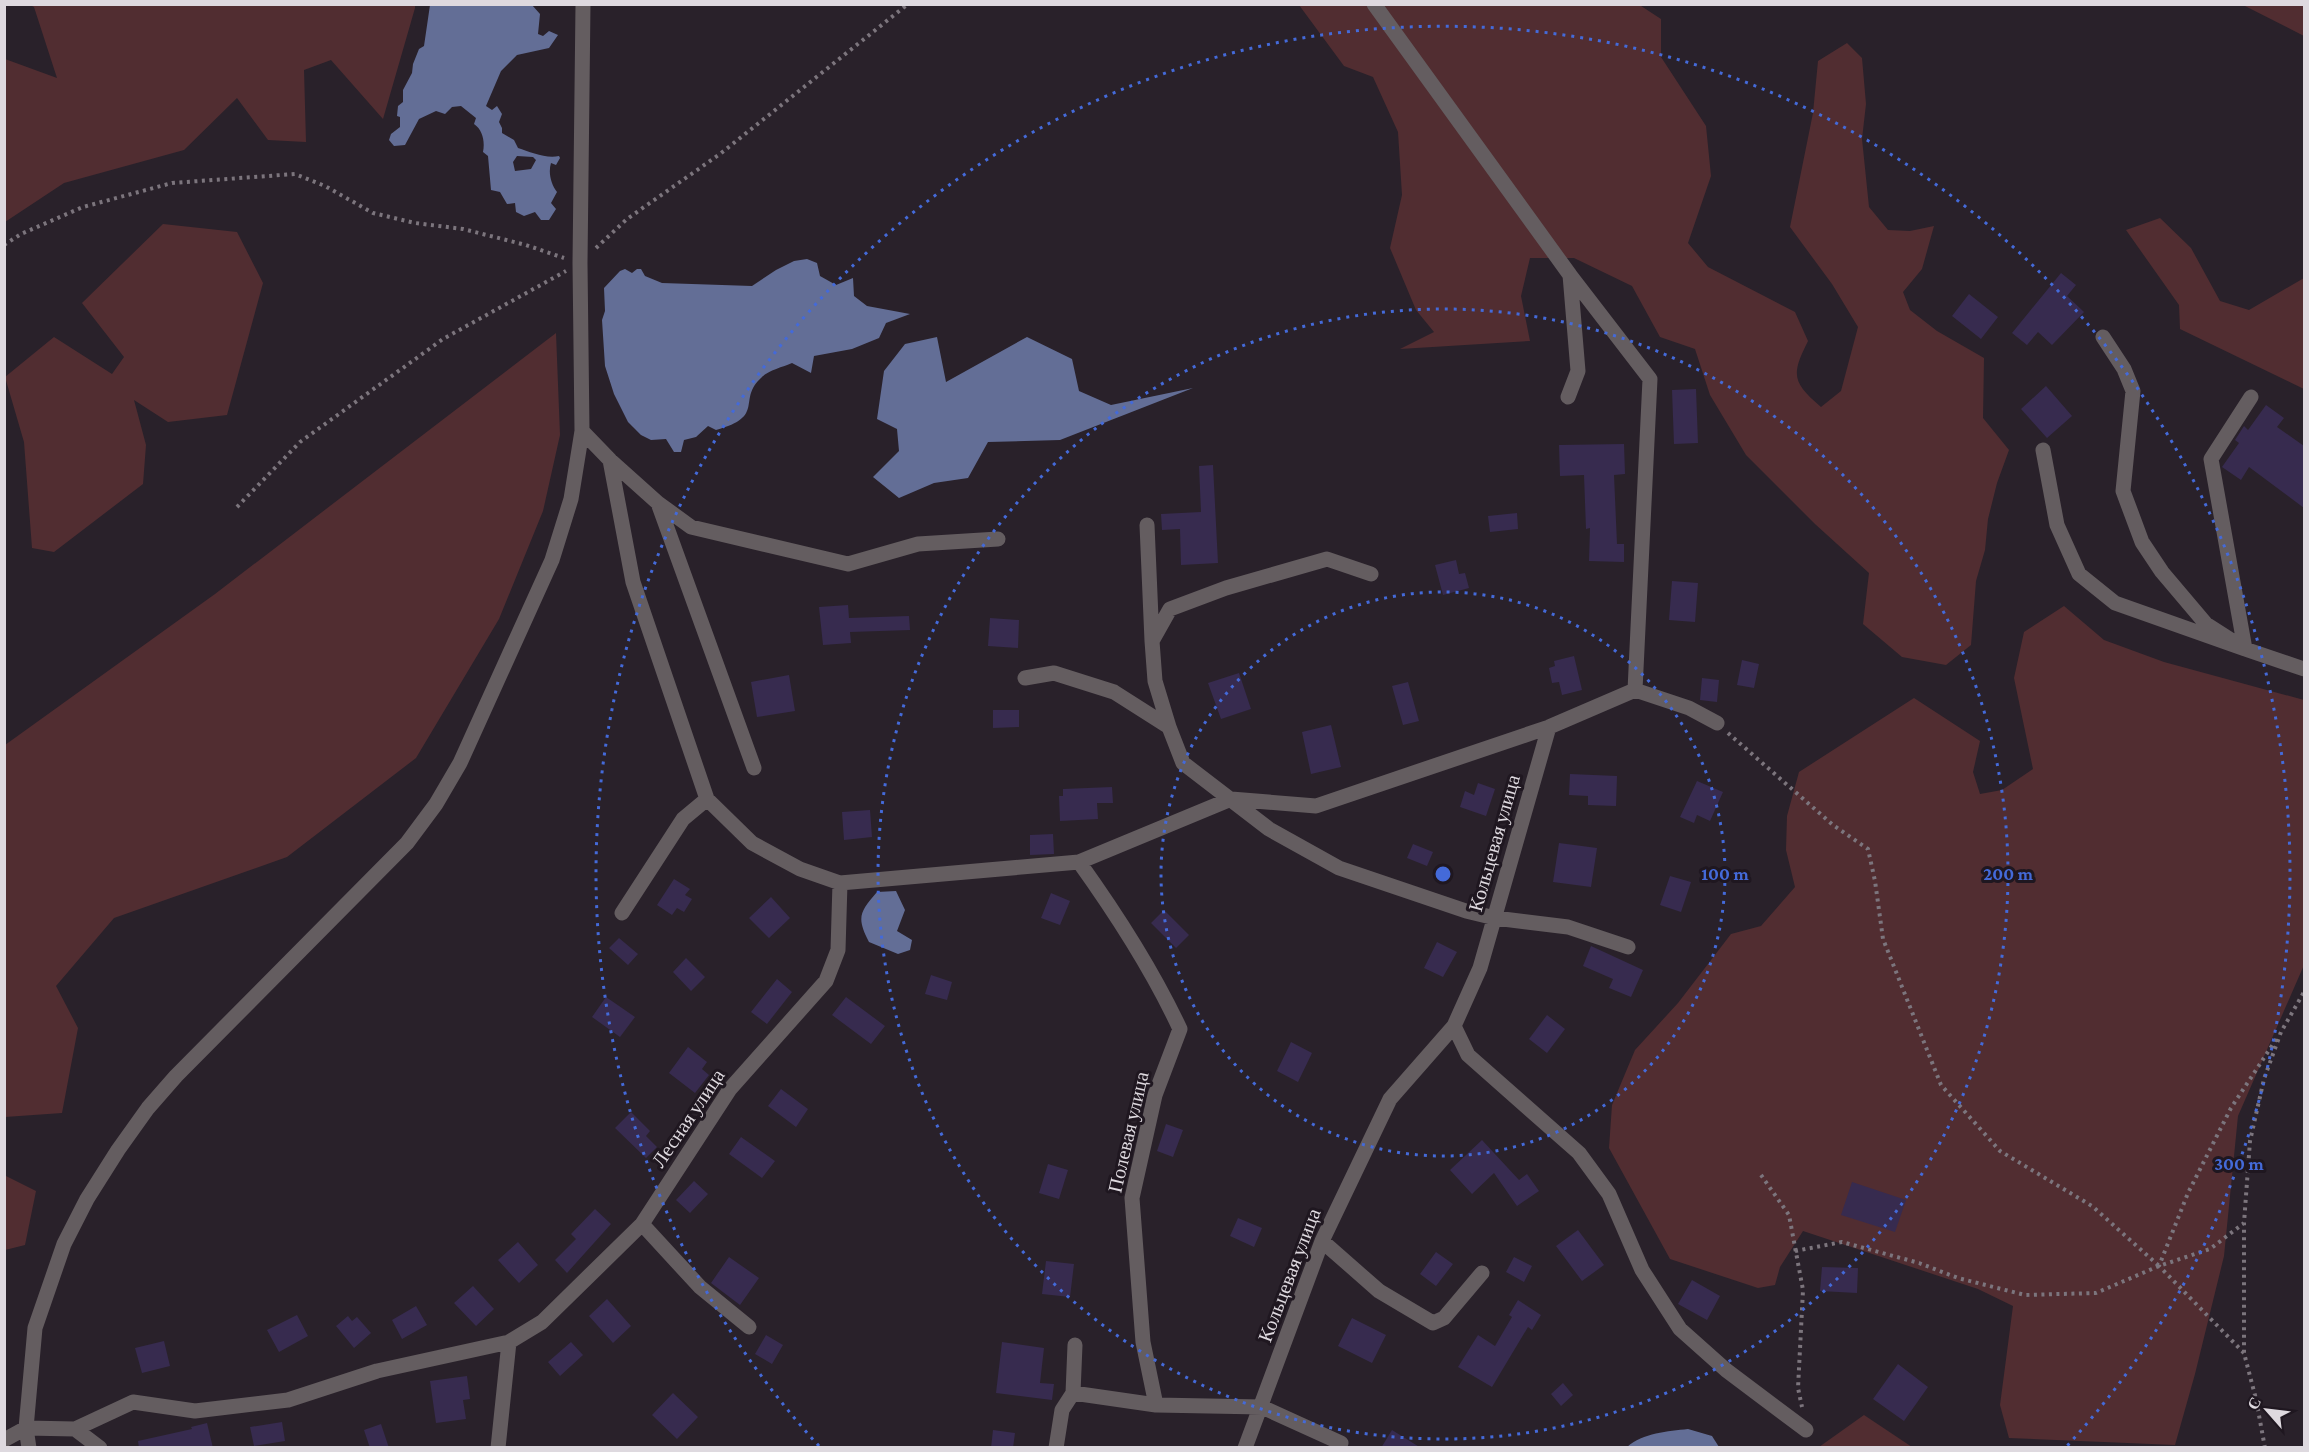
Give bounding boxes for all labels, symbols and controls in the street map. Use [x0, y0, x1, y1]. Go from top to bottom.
street label: Кольцевая улица [1464, 772, 1525, 914]
centre of rings [1433, 864, 1453, 884]
text: 100 m [1701, 864, 1749, 884]
text: 200 m [1983, 864, 2034, 884]
street label: Лесная улица [647, 1065, 730, 1172]
street label: Полевая улица [1103, 1069, 1154, 1195]
text: 300 m [2214, 1154, 2264, 1174]
street label: Кольцевая улица [1253, 1205, 1326, 1345]
north arrow [2237, 1380, 2297, 1440]
text: С [2244, 1394, 2264, 1412]

